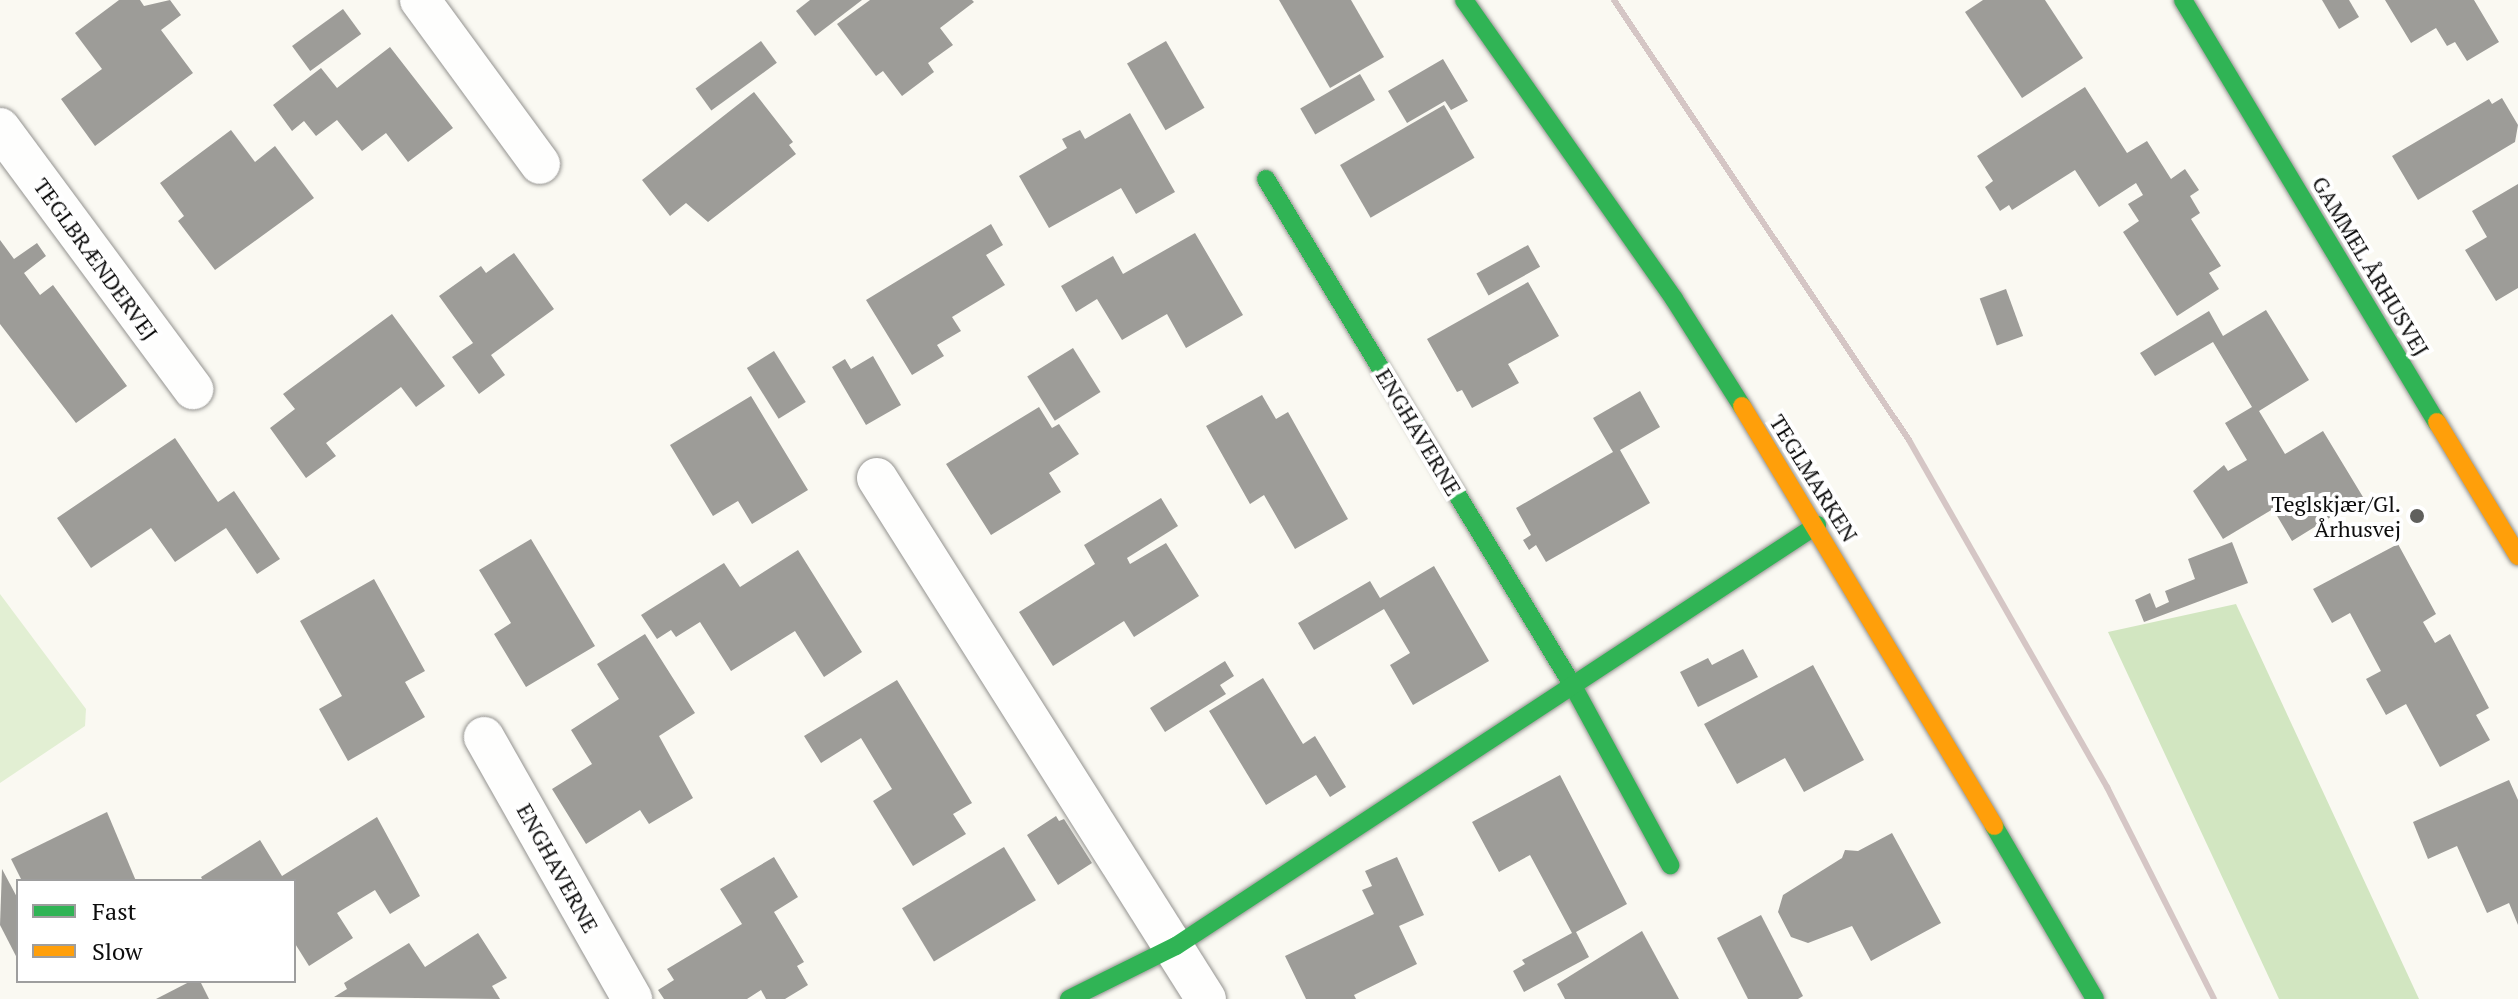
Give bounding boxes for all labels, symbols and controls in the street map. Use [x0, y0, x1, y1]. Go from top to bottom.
street label: GAMMEL ÅRHUSVEJ [2307, 171, 2435, 361]
street label: TEGLBRÆNDERVEJ [28, 173, 164, 345]
street label: ENGHAVERNE [1371, 364, 1467, 500]
street label: TEGLMARKEN [1764, 410, 1864, 546]
place label: Teglskjær/Gl. Århusvej [2271, 490, 2401, 542]
marker: Teglskjær/Gl. Århusvej [2408, 507, 2426, 525]
street label: ENGHAVERNE [512, 799, 604, 937]
legend [16, 879, 296, 983]
text: Fast [92, 895, 136, 927]
text: Slow [92, 935, 143, 967]

